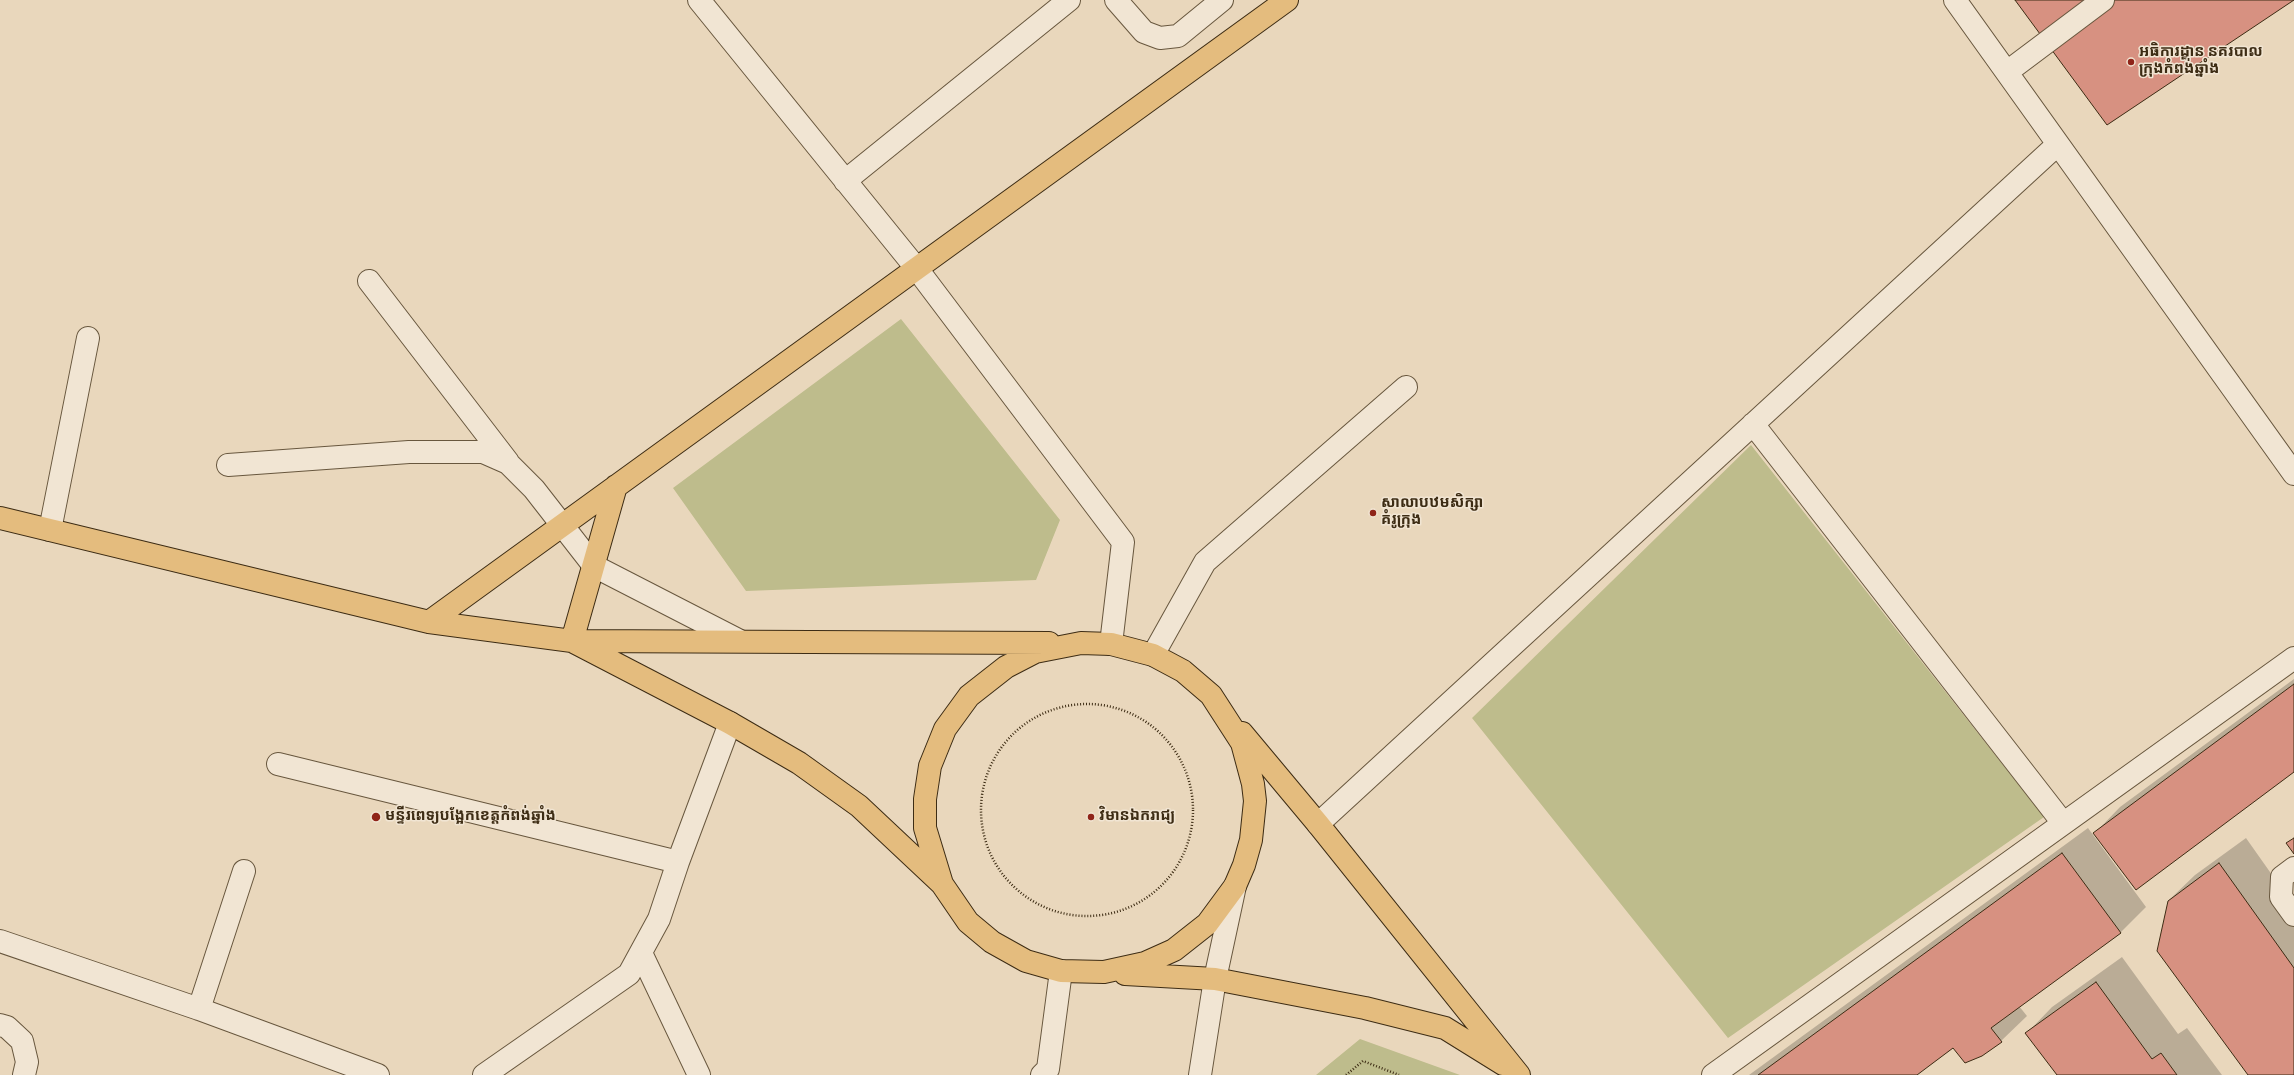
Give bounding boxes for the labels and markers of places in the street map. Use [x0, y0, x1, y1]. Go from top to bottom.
place label: អធិការដ្ឋាន នគរបាល ក្រុងកំពង់ឆ្នាំង [2139, 44, 2263, 79]
marker: អធិការដ្ឋាន នគរបាល ក្រុងកំពង់ឆ្នាំង [2126, 57, 2136, 67]
place label: សាលាបឋមសិក្សា គំរូក្រុង [1381, 495, 1483, 530]
marker: សាលាបឋមសិក្សា គំរូក្រុង [1368, 508, 1378, 518]
place label: មន្ទីរពេទ្យបង្អែកខេត្តកំពង់ឆ្នាំង [385, 808, 556, 826]
place label: វិមានឯករាជ្យ [1099, 808, 1175, 826]
marker: មន្ទីរពេទ្យបង្អែកខេត្តកំពង់ឆ្នាំង [370, 811, 382, 823]
marker: វិមានឯករាជ្យ [1086, 812, 1096, 822]

